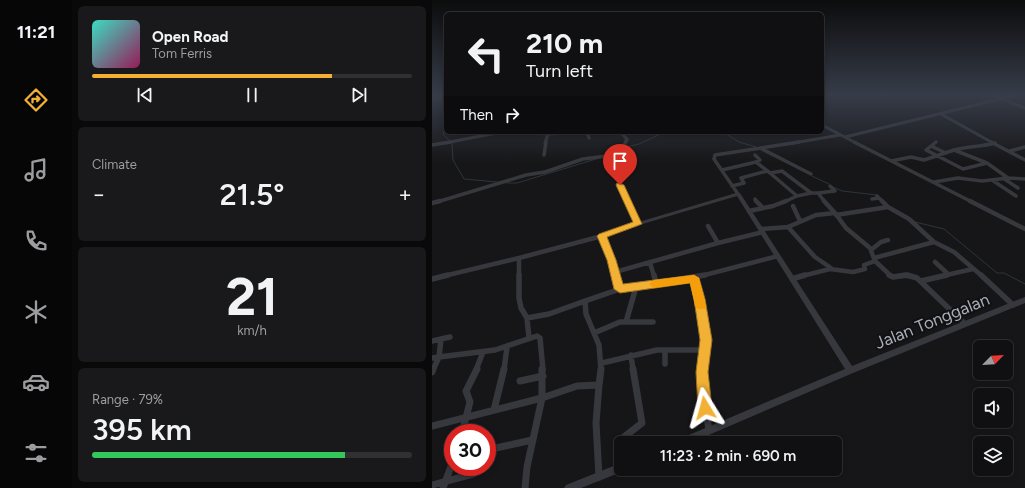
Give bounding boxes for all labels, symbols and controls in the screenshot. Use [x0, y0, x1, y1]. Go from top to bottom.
text: 11:21 [17, 21, 55, 43]
text: 210 m [526, 26, 603, 60]
text: Open Road [152, 28, 229, 46]
icon: left [460, 28, 512, 80]
text: Tom Ferris [152, 46, 212, 61]
text: Turn left [526, 60, 593, 82]
icon: previous [134, 84, 156, 106]
icon: pause [241, 84, 263, 106]
icon: next [348, 84, 370, 106]
icon: directions [22, 86, 50, 114]
icon: right [501, 104, 523, 126]
text: Then [460, 106, 493, 124]
pin [603, 144, 637, 185]
icon: arrive [609, 150, 631, 172]
icon: music [22, 156, 50, 184]
text: Climate [92, 157, 137, 172]
text: 21.5° [219, 176, 285, 213]
text: − [92, 181, 106, 208]
text: + [398, 181, 412, 208]
icon: phone [22, 227, 50, 255]
text: 21 [226, 266, 278, 328]
street label: Jalan Tonggalan [872, 289, 992, 353]
icon: climate [22, 298, 50, 326]
text: km/h [237, 323, 267, 338]
north arrow [973, 340, 1013, 380]
map controls [973, 340, 1013, 476]
icon: car [22, 368, 50, 396]
position arrow [684, 387, 726, 429]
button: sound [973, 388, 1013, 428]
text: Range · 79% [92, 392, 163, 407]
text: 395 km [92, 411, 192, 448]
speed limit sign: 30 [444, 424, 496, 476]
button: layers [973, 436, 1013, 476]
icon: filters [22, 439, 50, 467]
text: 11:23 · 2 min · 690 m [660, 447, 796, 465]

